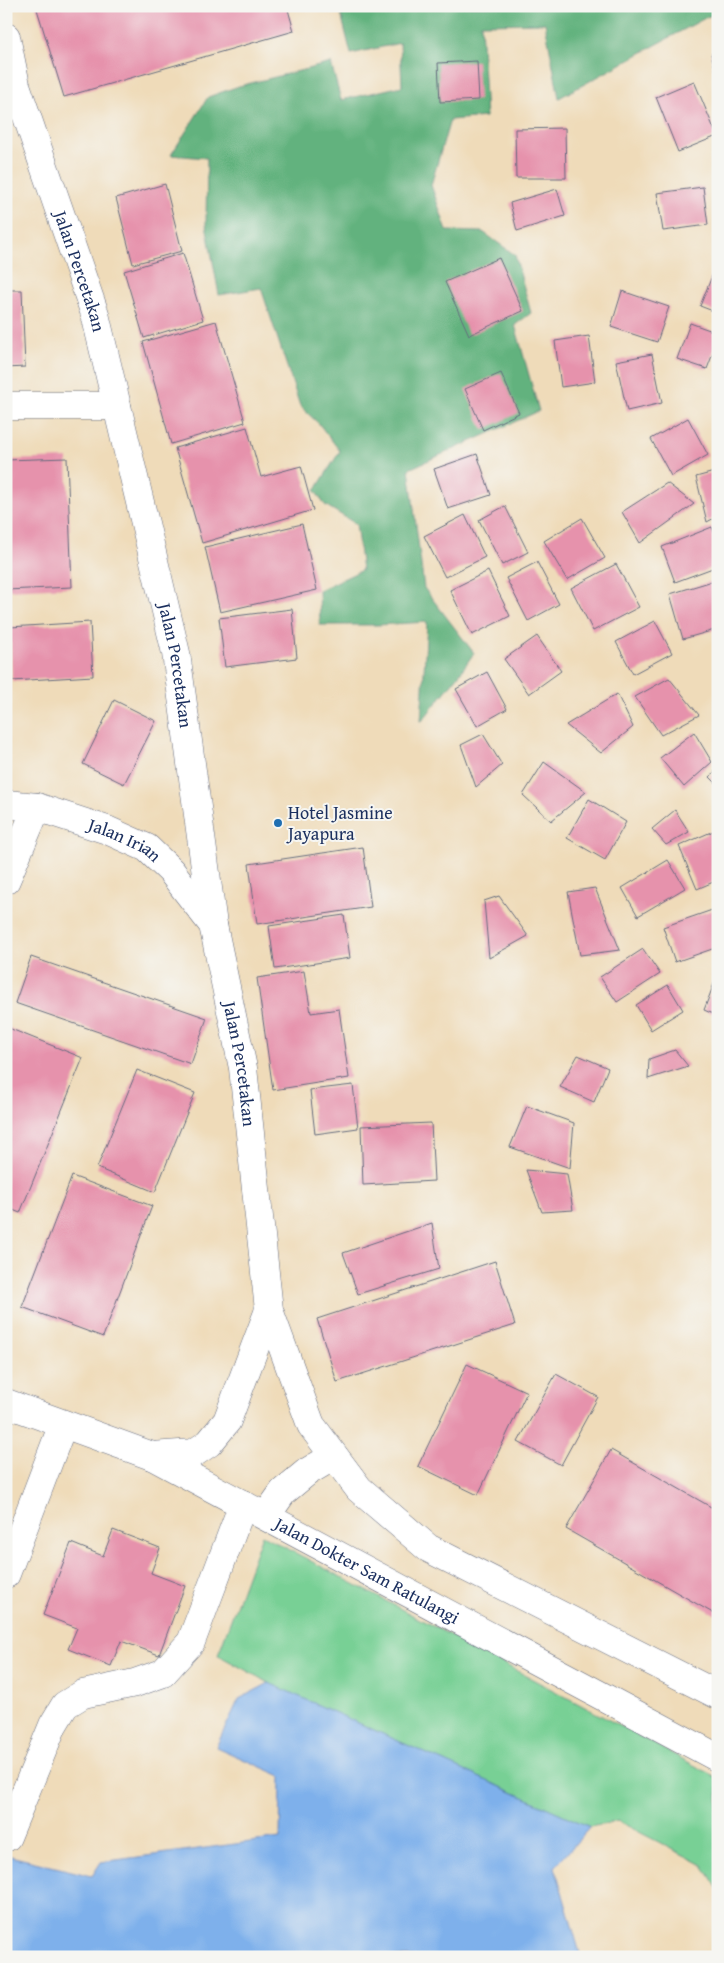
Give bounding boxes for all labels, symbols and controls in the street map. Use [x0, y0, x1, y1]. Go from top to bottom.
street label: Jalan Percetakan [47, 205, 113, 334]
street label: Jalan Percetakan [151, 598, 200, 729]
place label: Hotel Jasmine Jayapura [286, 799, 393, 847]
street label: Jalan Irian [83, 810, 168, 868]
marker: Hotel Jasmine Jayapura [272, 817, 284, 829]
street label: Jalan Percetakan [216, 997, 263, 1128]
street label: Jalan Dokter Sam Ratulangi [268, 1509, 464, 1631]

